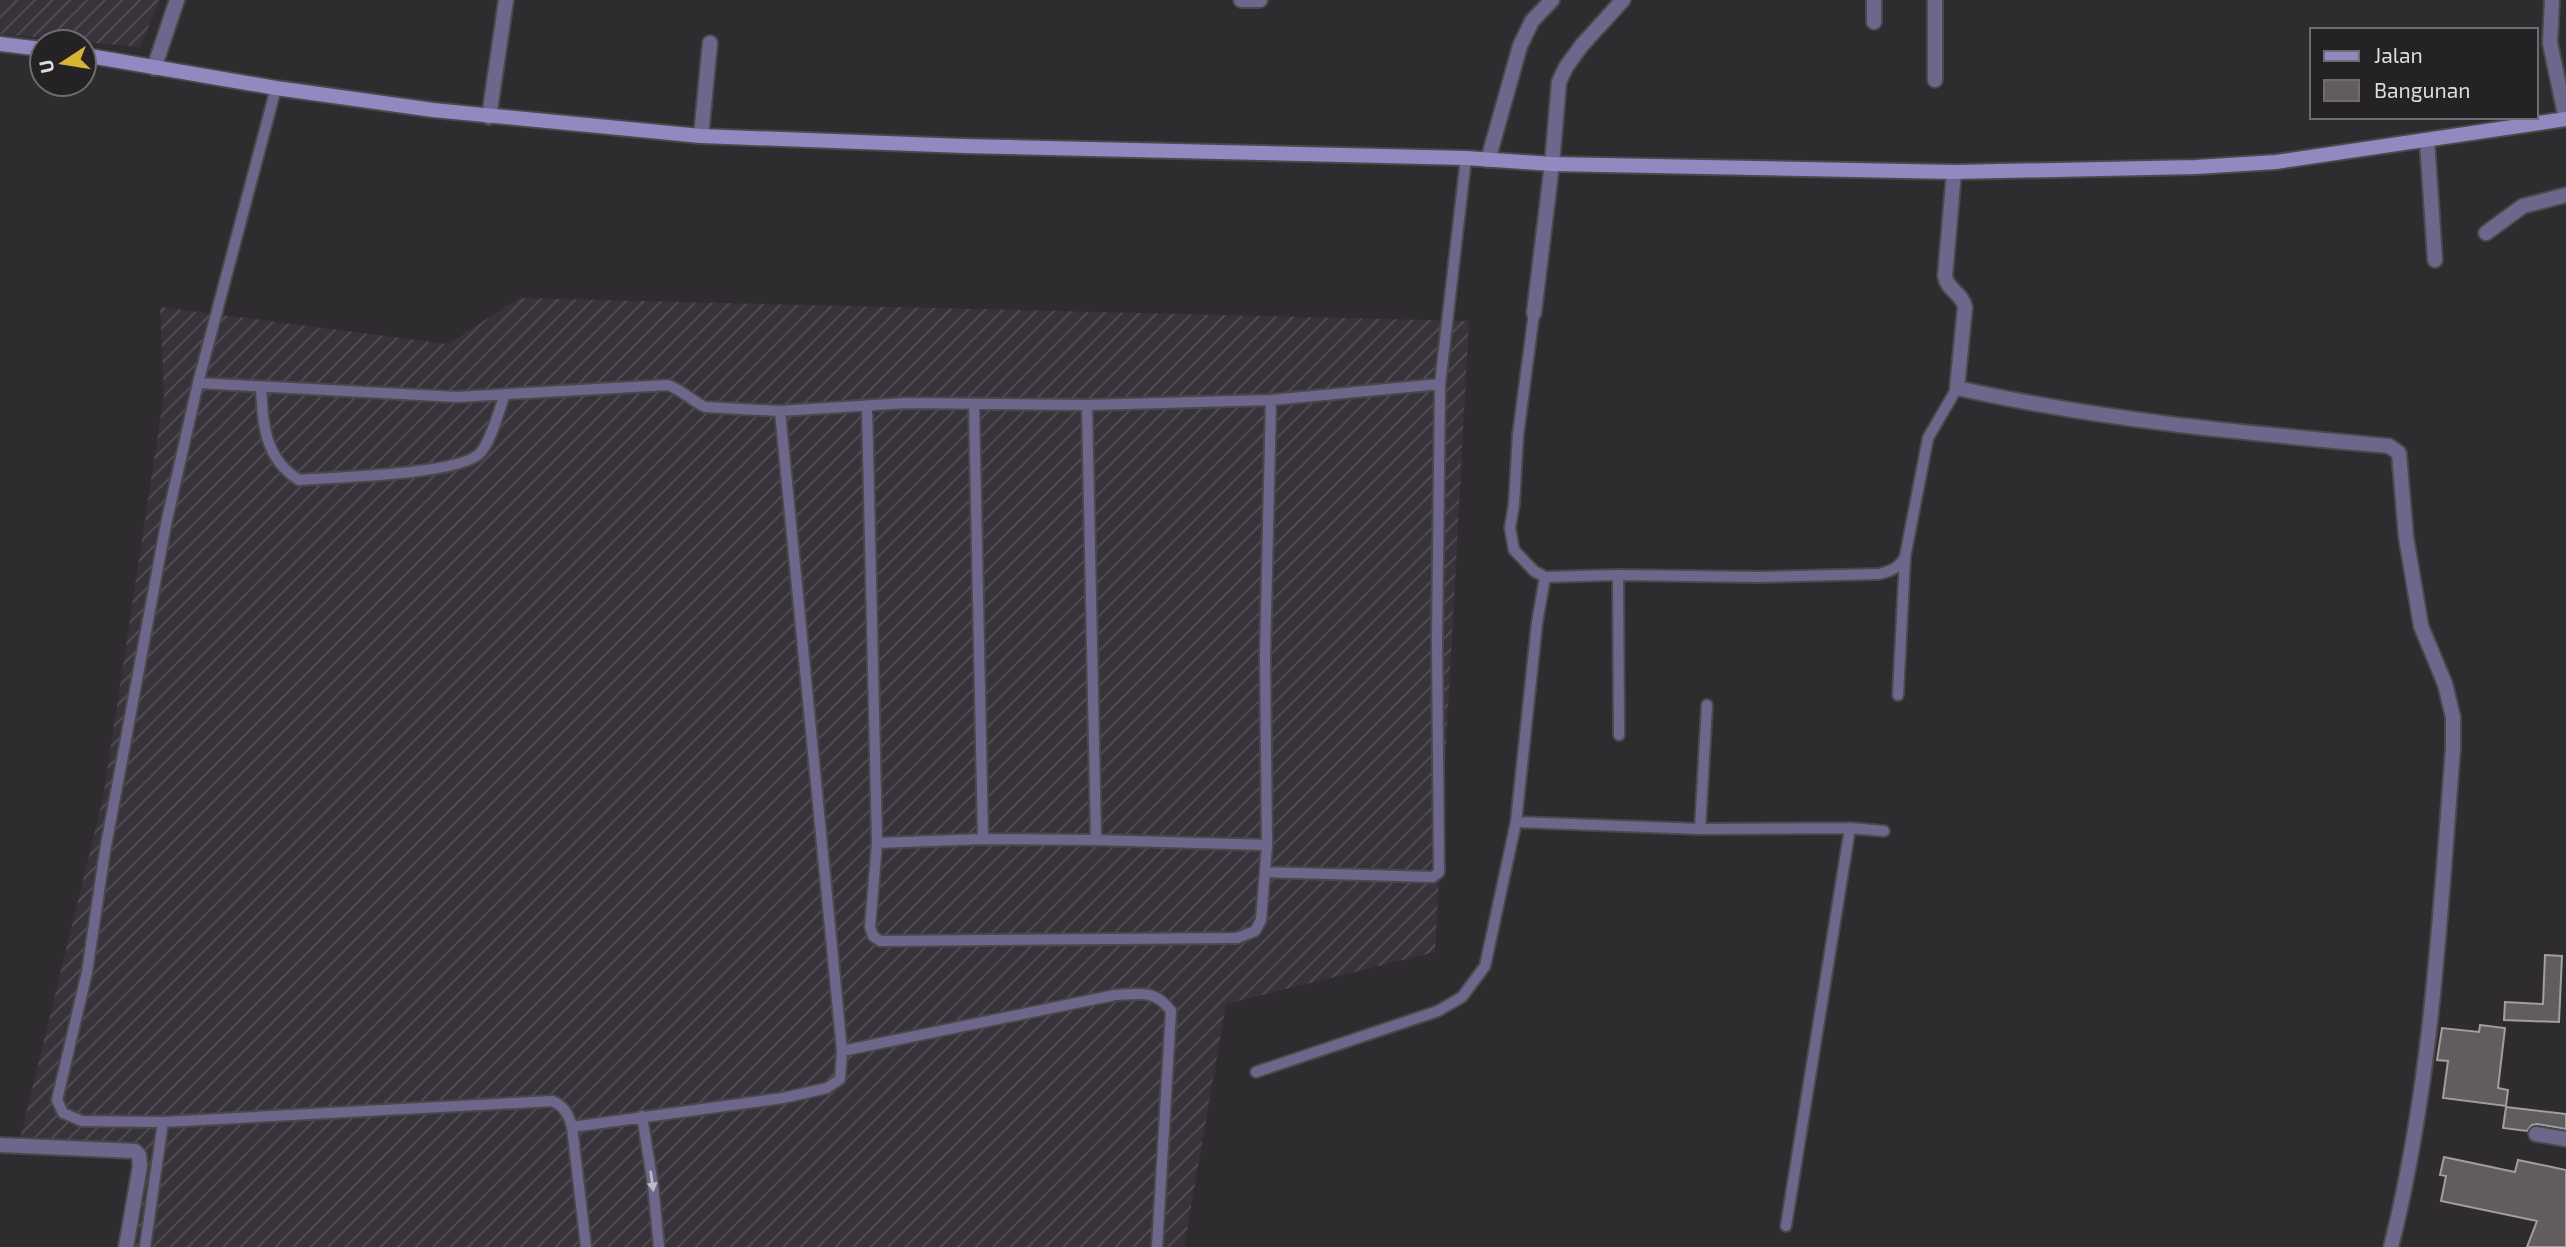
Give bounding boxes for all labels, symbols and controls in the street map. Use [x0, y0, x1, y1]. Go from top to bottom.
north arrow [28, 28, 98, 98]
legend [2310, 28, 2538, 119]
text: Jalan [2374, 42, 2423, 67]
text: U [33, 58, 58, 75]
text: Bangunan [2374, 77, 2470, 102]
one-way arrow [647, 1171, 658, 1193]

